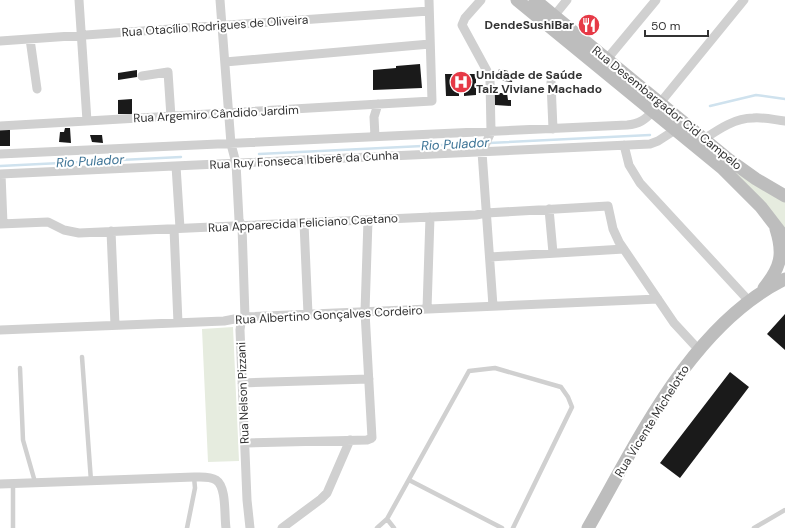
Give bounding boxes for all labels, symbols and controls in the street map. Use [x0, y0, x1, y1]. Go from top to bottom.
street label: Rua Otacílio Rodrigues de Oliveira [121, 11, 309, 41]
restaurant icon: DendeSushiBar [576, 12, 602, 38]
scale bar [645, 12, 708, 38]
place label: DendeSushiBar [484, 17, 574, 33]
text: 50 m [651, 18, 680, 34]
street label: Rua Desembargador Cid Campelo [589, 43, 745, 173]
place label: Unidade de Saúde Taiz Viviane Machado [476, 67, 602, 97]
hospital icon: Unidade de Saúde Taiz Viviane Machado [448, 69, 474, 95]
street label: Rua Argemiro Cândido Jardim [133, 102, 299, 126]
water label: Rio Pulador [421, 134, 491, 154]
street label: Rua Ruy Fonseca Itiberê da Cunha [209, 147, 399, 173]
water label: Rio Pulador [56, 151, 126, 171]
street label: Rua Apparecida Feliciano Caetano [208, 210, 398, 236]
street label: Rua Albertino Gonçalves Cordeiro [235, 302, 423, 328]
street label: Rua Nelson Pizzani [233, 342, 253, 444]
street label: Rua Vicente Michelotto [611, 362, 693, 480]

